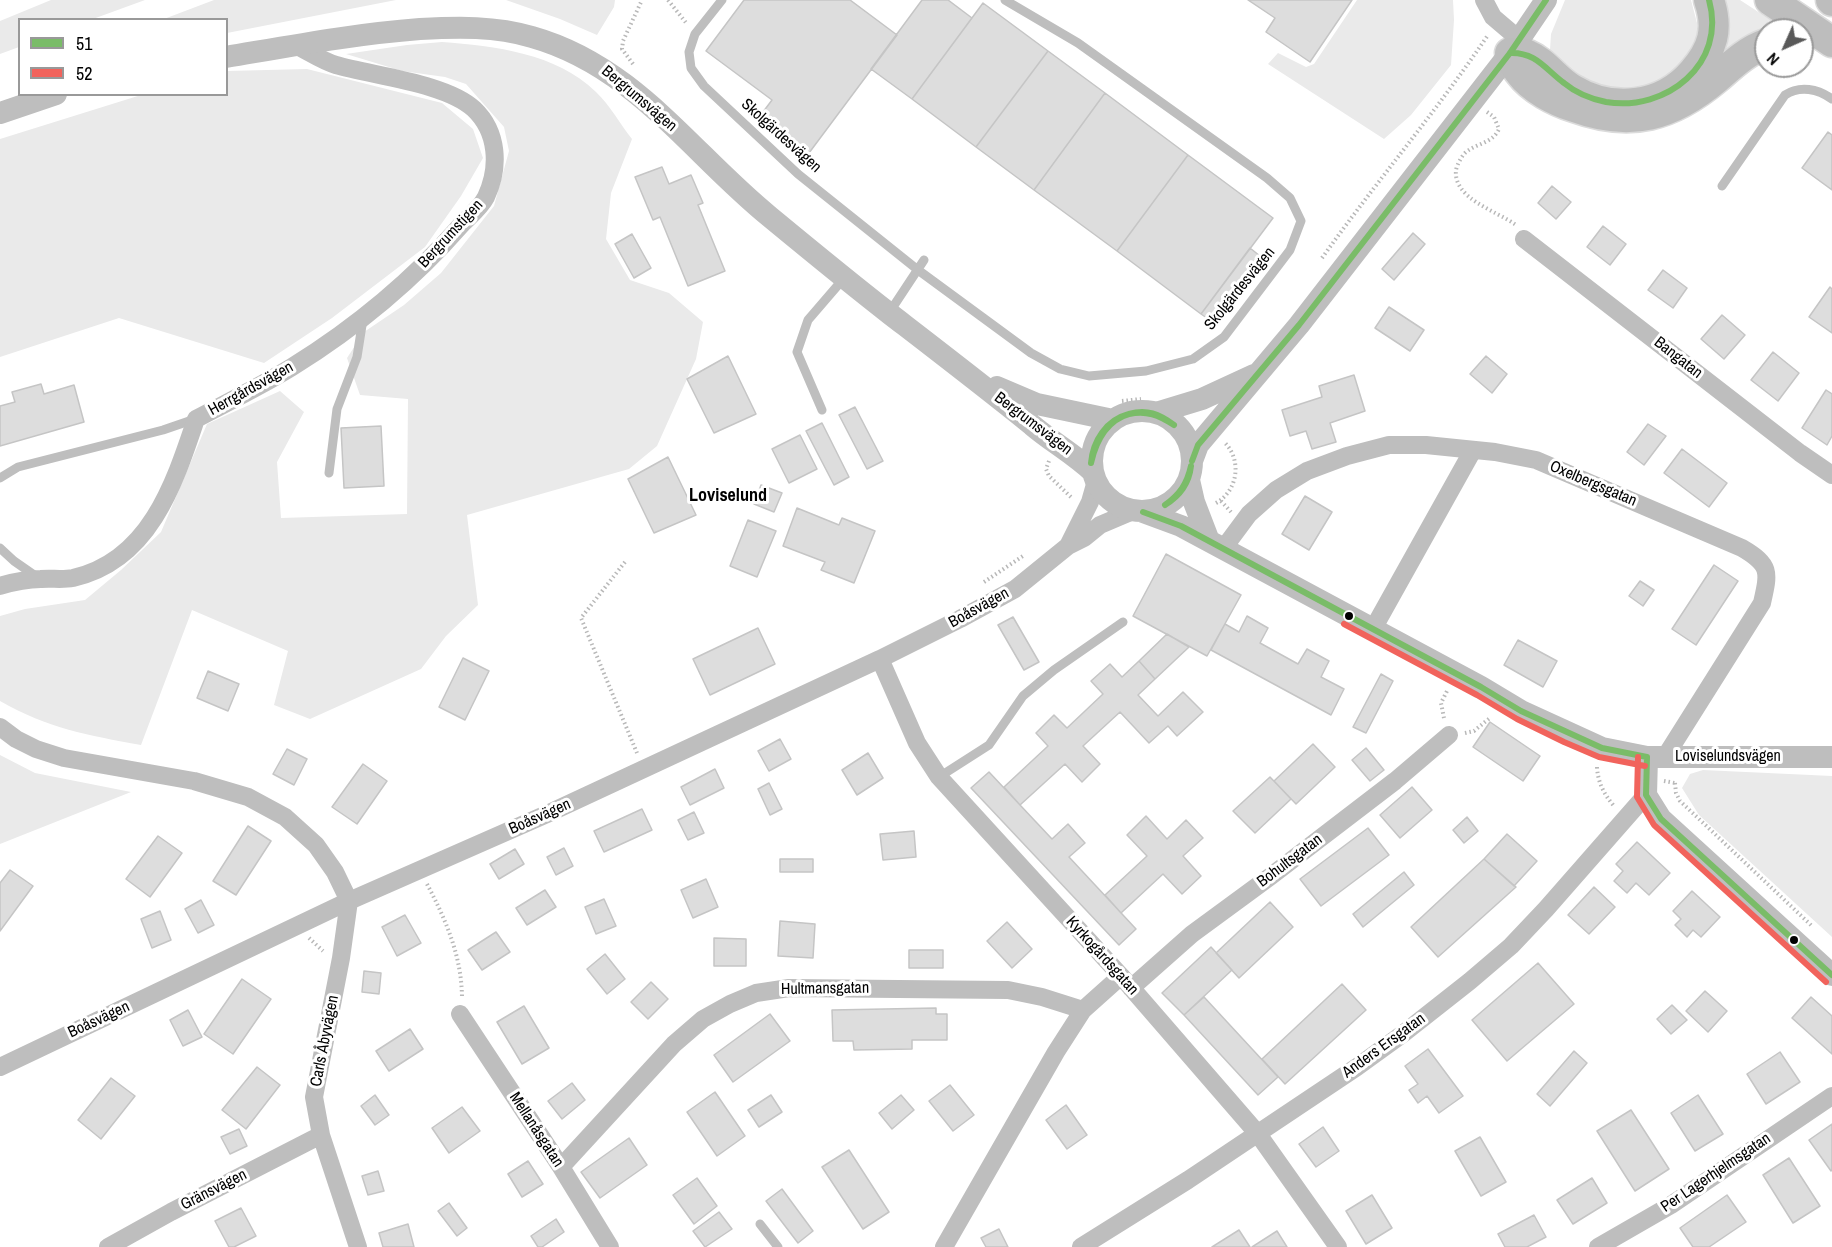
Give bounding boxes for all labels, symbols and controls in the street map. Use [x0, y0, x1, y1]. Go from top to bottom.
legend [18, 18, 228, 96]
north arrow [1754, 18, 1814, 78]
text: 51 [76, 31, 92, 56]
text: N [1762, 48, 1784, 70]
text: 52 [76, 61, 92, 86]
street label: Bergrumsvägen [597, 62, 681, 136]
street label: Skolgärdesvägen [737, 95, 825, 177]
street label: Bergrumstigen [415, 196, 487, 272]
street label: Skolgärdesvägen [1201, 244, 1279, 334]
street label: Bangatan [1650, 333, 1706, 383]
street label: Herrgårdsvägen [205, 358, 297, 420]
street label: Bergrumsvägen [990, 388, 1076, 460]
street label: Oxelbergsgatan [1547, 457, 1639, 511]
district label: Loviselund [689, 485, 767, 507]
street label: Boåsvägen [946, 584, 1012, 632]
unlabelled marker [1343, 610, 1355, 622]
street label: Loviselundsvägen [1675, 747, 1781, 767]
street label: Boåsvägen [506, 795, 574, 839]
street label: Bohultsgatan [1254, 830, 1326, 892]
street label: Kyrkogårdsgatan [1062, 913, 1142, 999]
unlabelled marker [1788, 934, 1800, 946]
street label: Hultmansgatan [781, 979, 869, 999]
street label: Carls Åbyvägen [307, 994, 343, 1088]
street label: Boåsvägen [65, 997, 133, 1043]
street label: Anders Ersgatan [1339, 1010, 1429, 1082]
street label: Mellanåsgatan [505, 1089, 567, 1171]
street label: Per Lagerhjelmsgatan [1657, 1129, 1775, 1217]
street label: Gränsvägen [178, 1165, 250, 1215]

